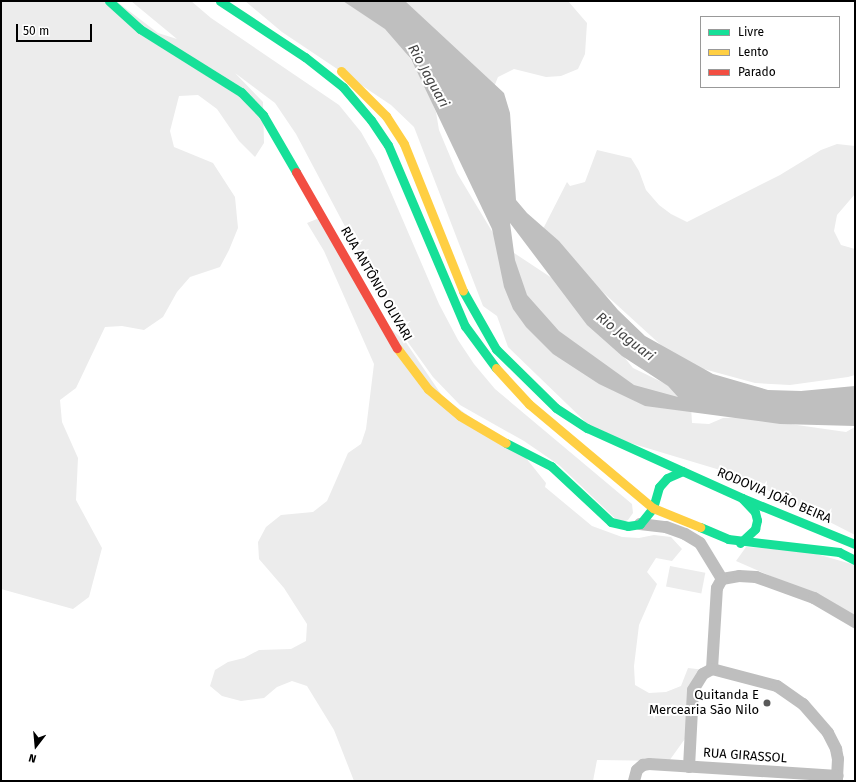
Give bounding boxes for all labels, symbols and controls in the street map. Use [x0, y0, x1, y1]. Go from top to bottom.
scale bar [18, 16, 94, 42]
legend [700, 16, 840, 88]
text: 50 m [23, 24, 49, 38]
text: Livre [738, 25, 764, 39]
water label: Rio Jaguari [404, 42, 452, 110]
text: Lento [738, 45, 768, 59]
text: Parado [738, 65, 776, 79]
street label: RUA ANTÔNIO OLIVARI [337, 224, 415, 344]
water label: Rio Jaguari [592, 309, 658, 365]
street label: RODOVIA JOÃO BEIRA [715, 465, 833, 527]
place label: Quitanda E Mercearia São Nilo [649, 688, 759, 719]
marker: Quitanda E Mercearia São Nilo [762, 698, 772, 708]
north arrow [16, 726, 56, 766]
street label: RUA GIRASSOL [703, 745, 787, 767]
text: N [27, 751, 38, 765]

